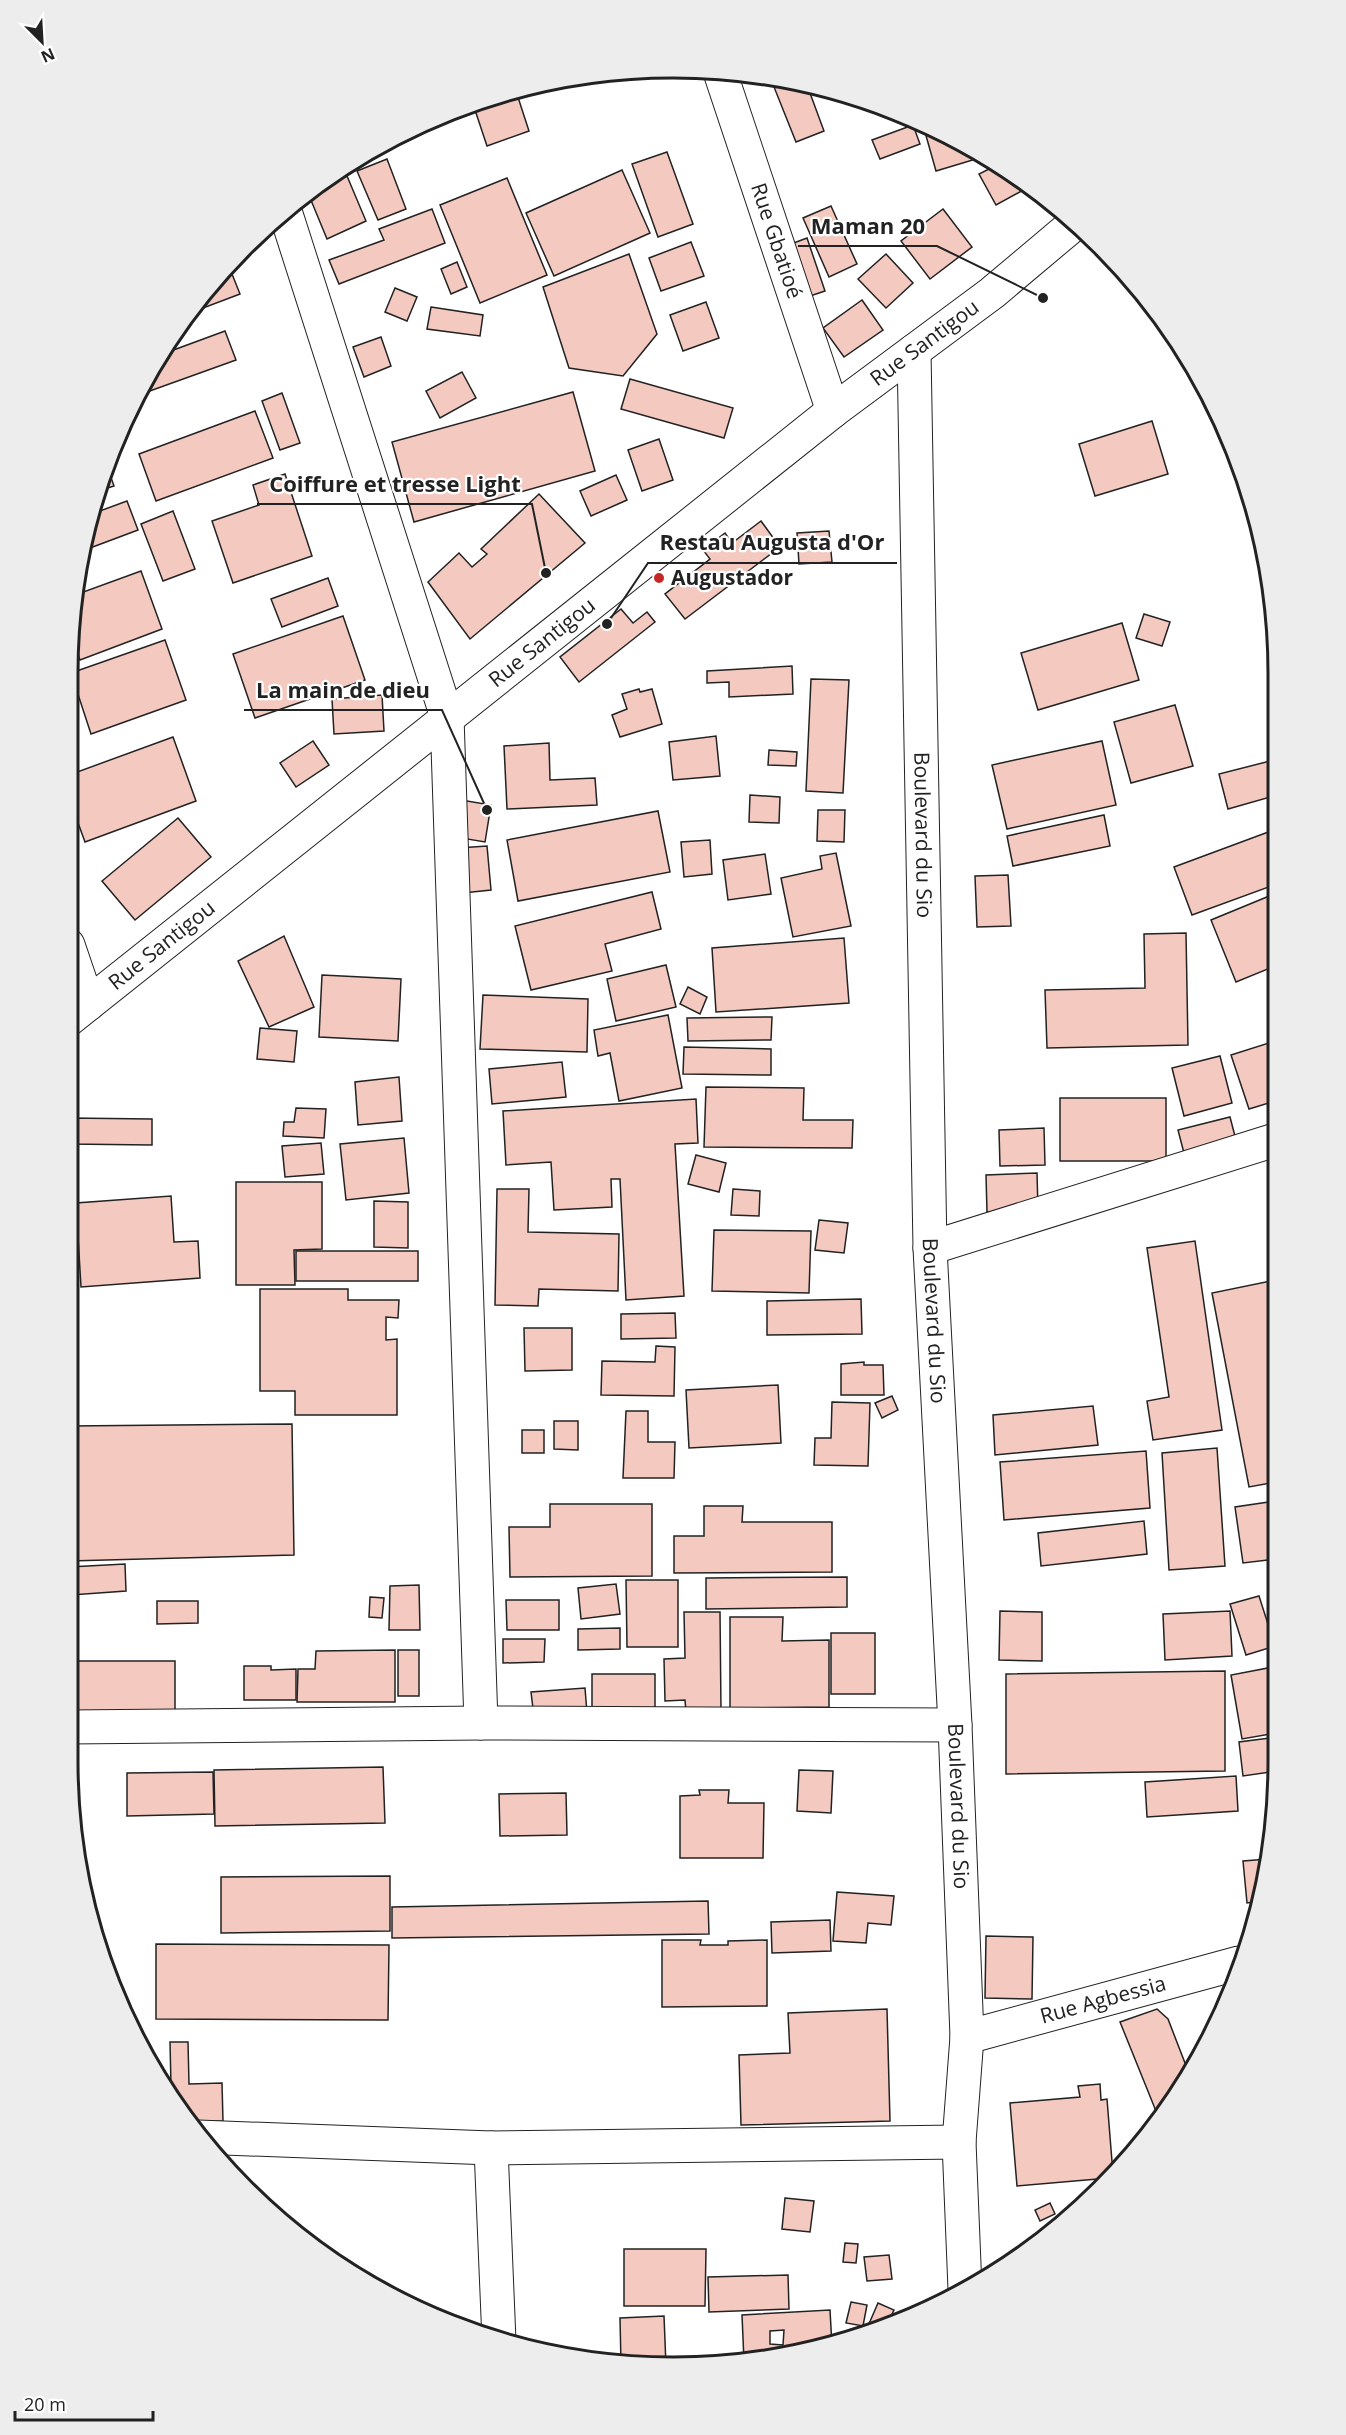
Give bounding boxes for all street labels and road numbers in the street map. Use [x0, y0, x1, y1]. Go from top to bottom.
street label: Rue Gbatioé [745, 179, 810, 302]
street label: Rue Santigou [864, 292, 984, 392]
street label: Rue Santigou [482, 591, 601, 693]
street label: Boulevard du Sio [908, 752, 939, 918]
street label: Rue Santigou [102, 893, 220, 996]
street label: Boulevard du Sio [917, 1238, 953, 1404]
street label: Boulevard du Sio [942, 1723, 976, 1890]
street label: Rue Agbessia [1037, 1969, 1169, 2030]

